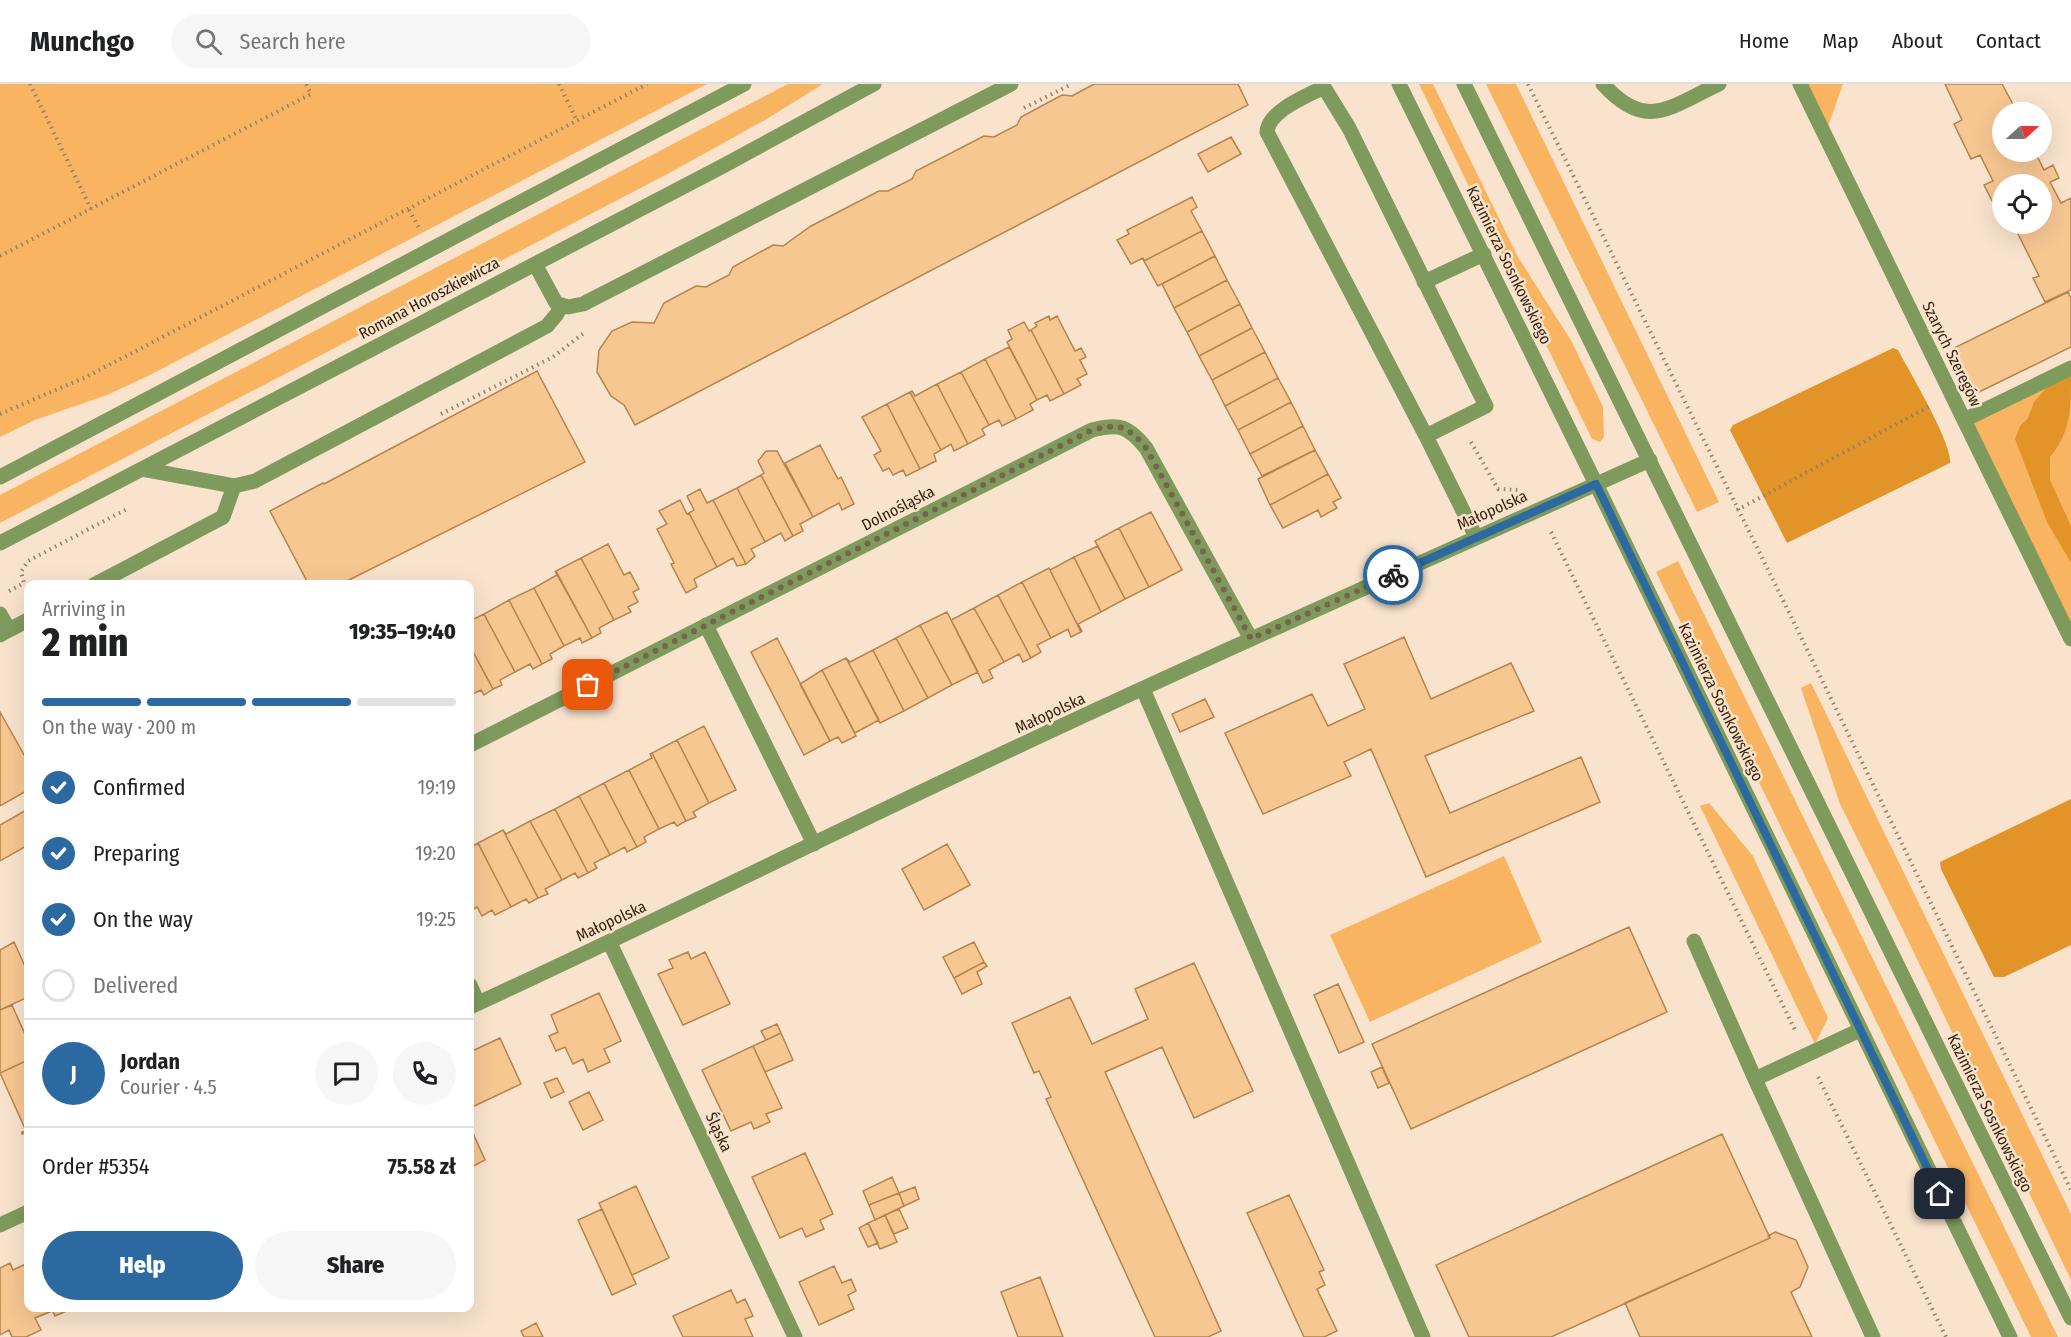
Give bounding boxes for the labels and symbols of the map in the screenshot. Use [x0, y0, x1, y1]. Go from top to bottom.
north arrow [1992, 102, 2052, 162]
street label: Kazimierza Sosnkowskiego [1462, 183, 1556, 347]
street label: Romana Horoszkiewicza [355, 253, 503, 343]
street label: Szarych Szeregów [1918, 298, 1986, 410]
street label: Dolnośląska [858, 481, 938, 535]
street label: Małopolska [1454, 486, 1530, 534]
courier [1363, 545, 1423, 605]
street label: Kazimierza Sosnkowskiego [1674, 620, 1768, 784]
pin [562, 659, 613, 710]
street label: Małopolska [1012, 688, 1088, 737]
street label: Małopolska [573, 896, 649, 945]
street label: Kazimierza Sosnkowskiego [1943, 1031, 2037, 1195]
street label: Śląska [701, 1109, 736, 1155]
pin [1914, 1168, 1965, 1219]

